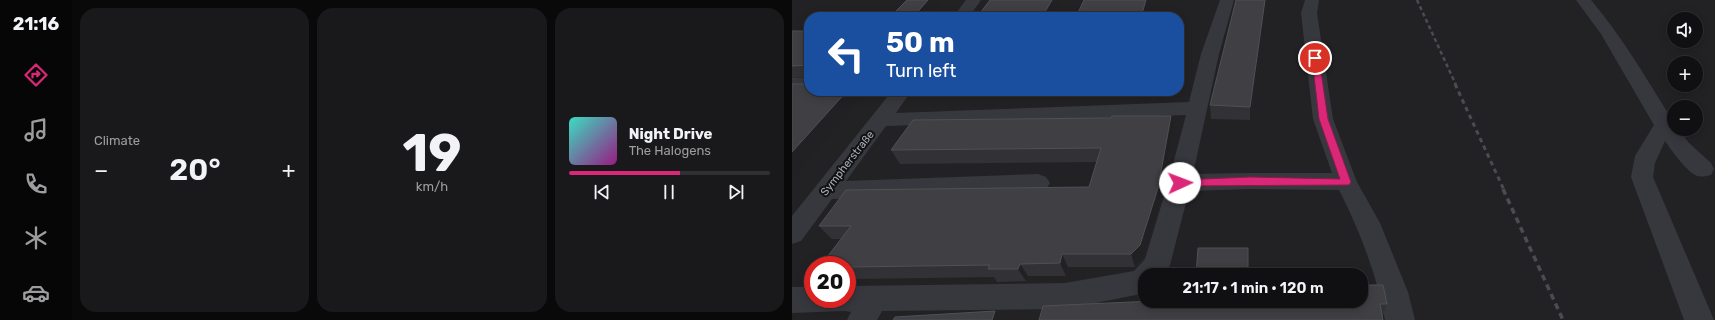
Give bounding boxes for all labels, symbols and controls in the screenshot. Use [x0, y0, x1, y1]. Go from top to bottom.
map controls [1667, 12, 1703, 136]
button: sound [1667, 12, 1703, 48]
text: 21:16 [13, 13, 59, 35]
text: 50 m [886, 26, 955, 59]
icon: left [820, 28, 872, 80]
pin [1298, 41, 1332, 75]
icon: arrive [1304, 47, 1326, 69]
button: + [1667, 56, 1703, 92]
text: Turn left [886, 60, 956, 82]
icon: directions [22, 61, 50, 89]
button: − [1667, 100, 1703, 136]
icon: music [22, 116, 50, 144]
text: 19 [402, 122, 462, 184]
text: Night Drive [629, 125, 713, 143]
street label: Sympherstraße [818, 128, 877, 198]
text: Climate [94, 133, 140, 148]
text: The Halogens [629, 143, 711, 158]
text: 20° [169, 152, 221, 188]
text: − [94, 157, 108, 184]
text: + [282, 157, 295, 184]
position arrow [1159, 162, 1201, 204]
icon: phone [22, 170, 50, 198]
text: km/h [416, 179, 448, 194]
icon: previous [591, 181, 613, 203]
icon: pause [658, 181, 680, 203]
icon: next [725, 181, 747, 203]
icon: climate [22, 224, 50, 252]
speed limit sign: 20 [804, 256, 856, 308]
icon: car [22, 279, 50, 307]
text: 21:17 · 1 min · 120 m [1182, 279, 1324, 297]

